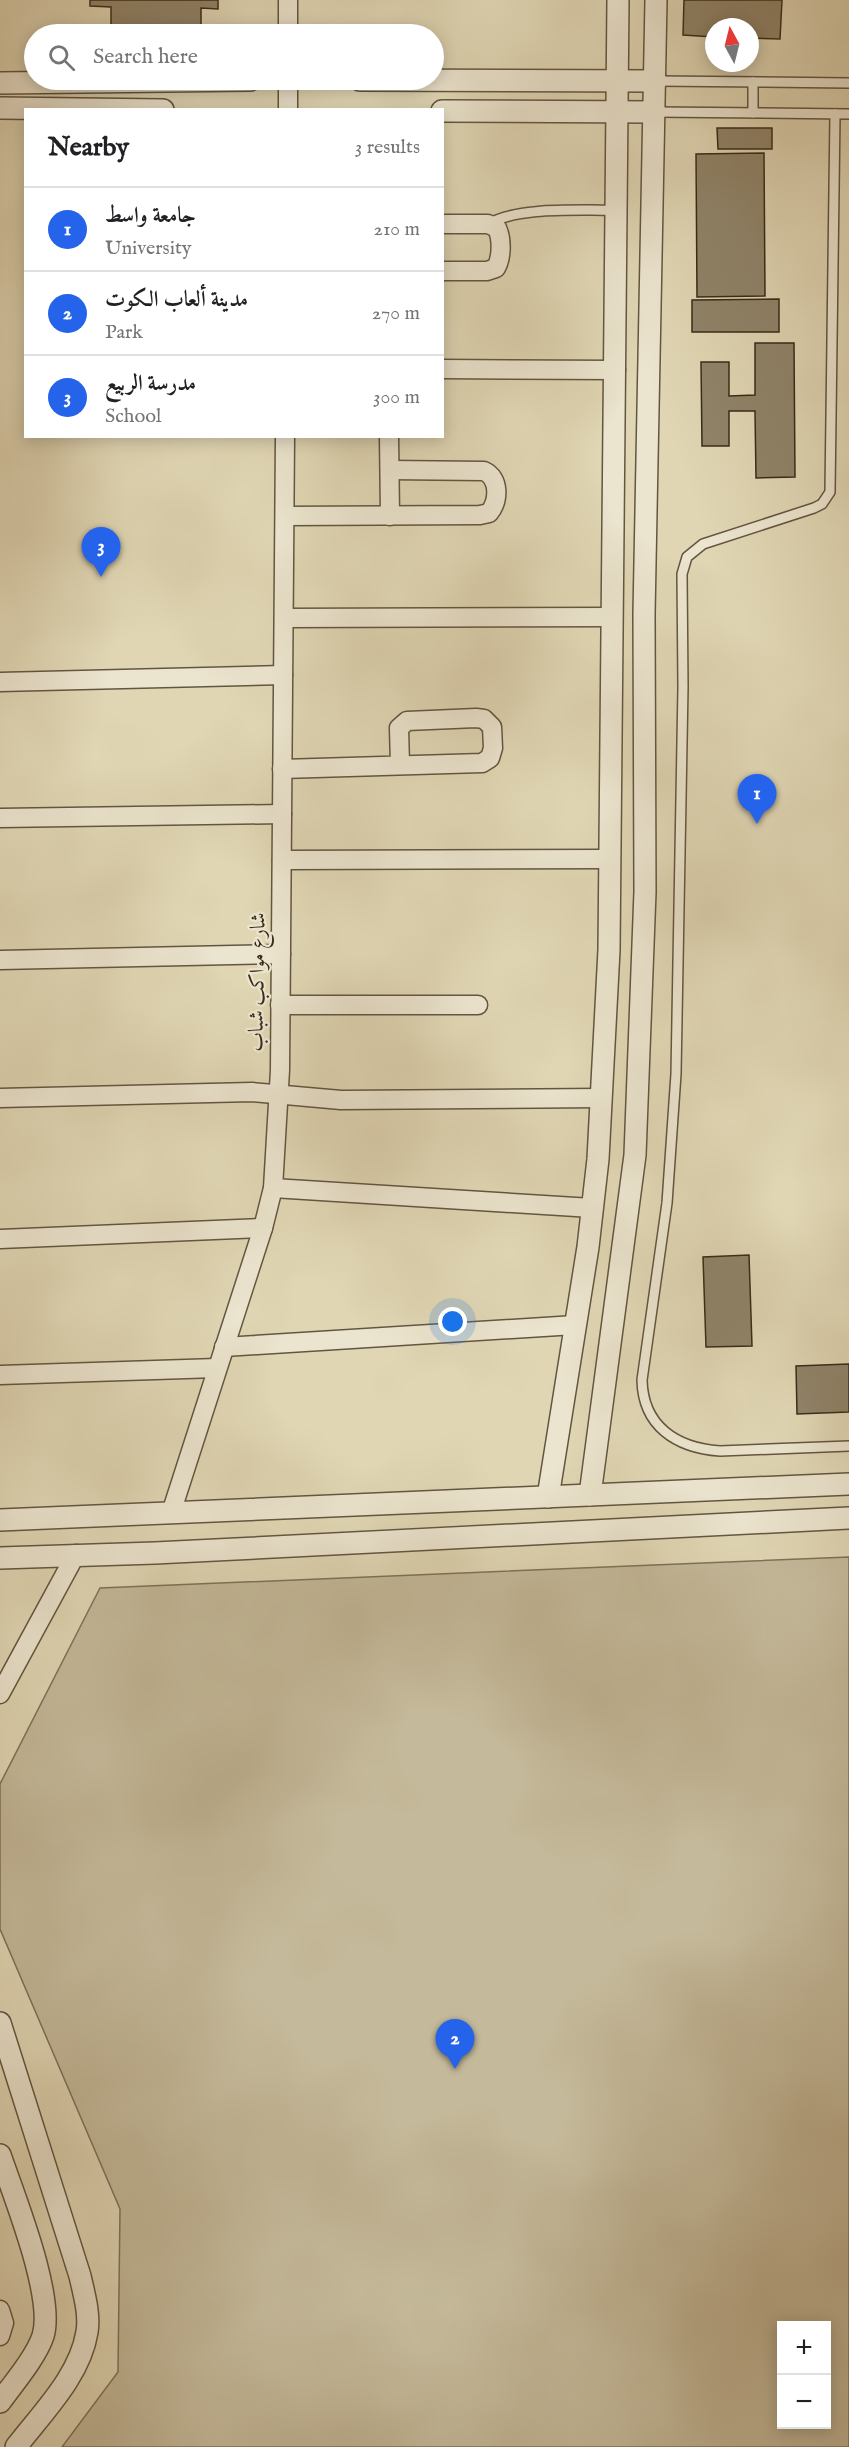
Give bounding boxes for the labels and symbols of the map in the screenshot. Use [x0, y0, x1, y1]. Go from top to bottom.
north arrow [705, 18, 759, 72]
pin: 3 [82, 528, 120, 577]
pin: 1 [738, 774, 777, 824]
street label: شارع مواكب شباب [243, 912, 276, 1052]
your location [438, 1307, 467, 1336]
pin: 2 [436, 2020, 474, 2069]

